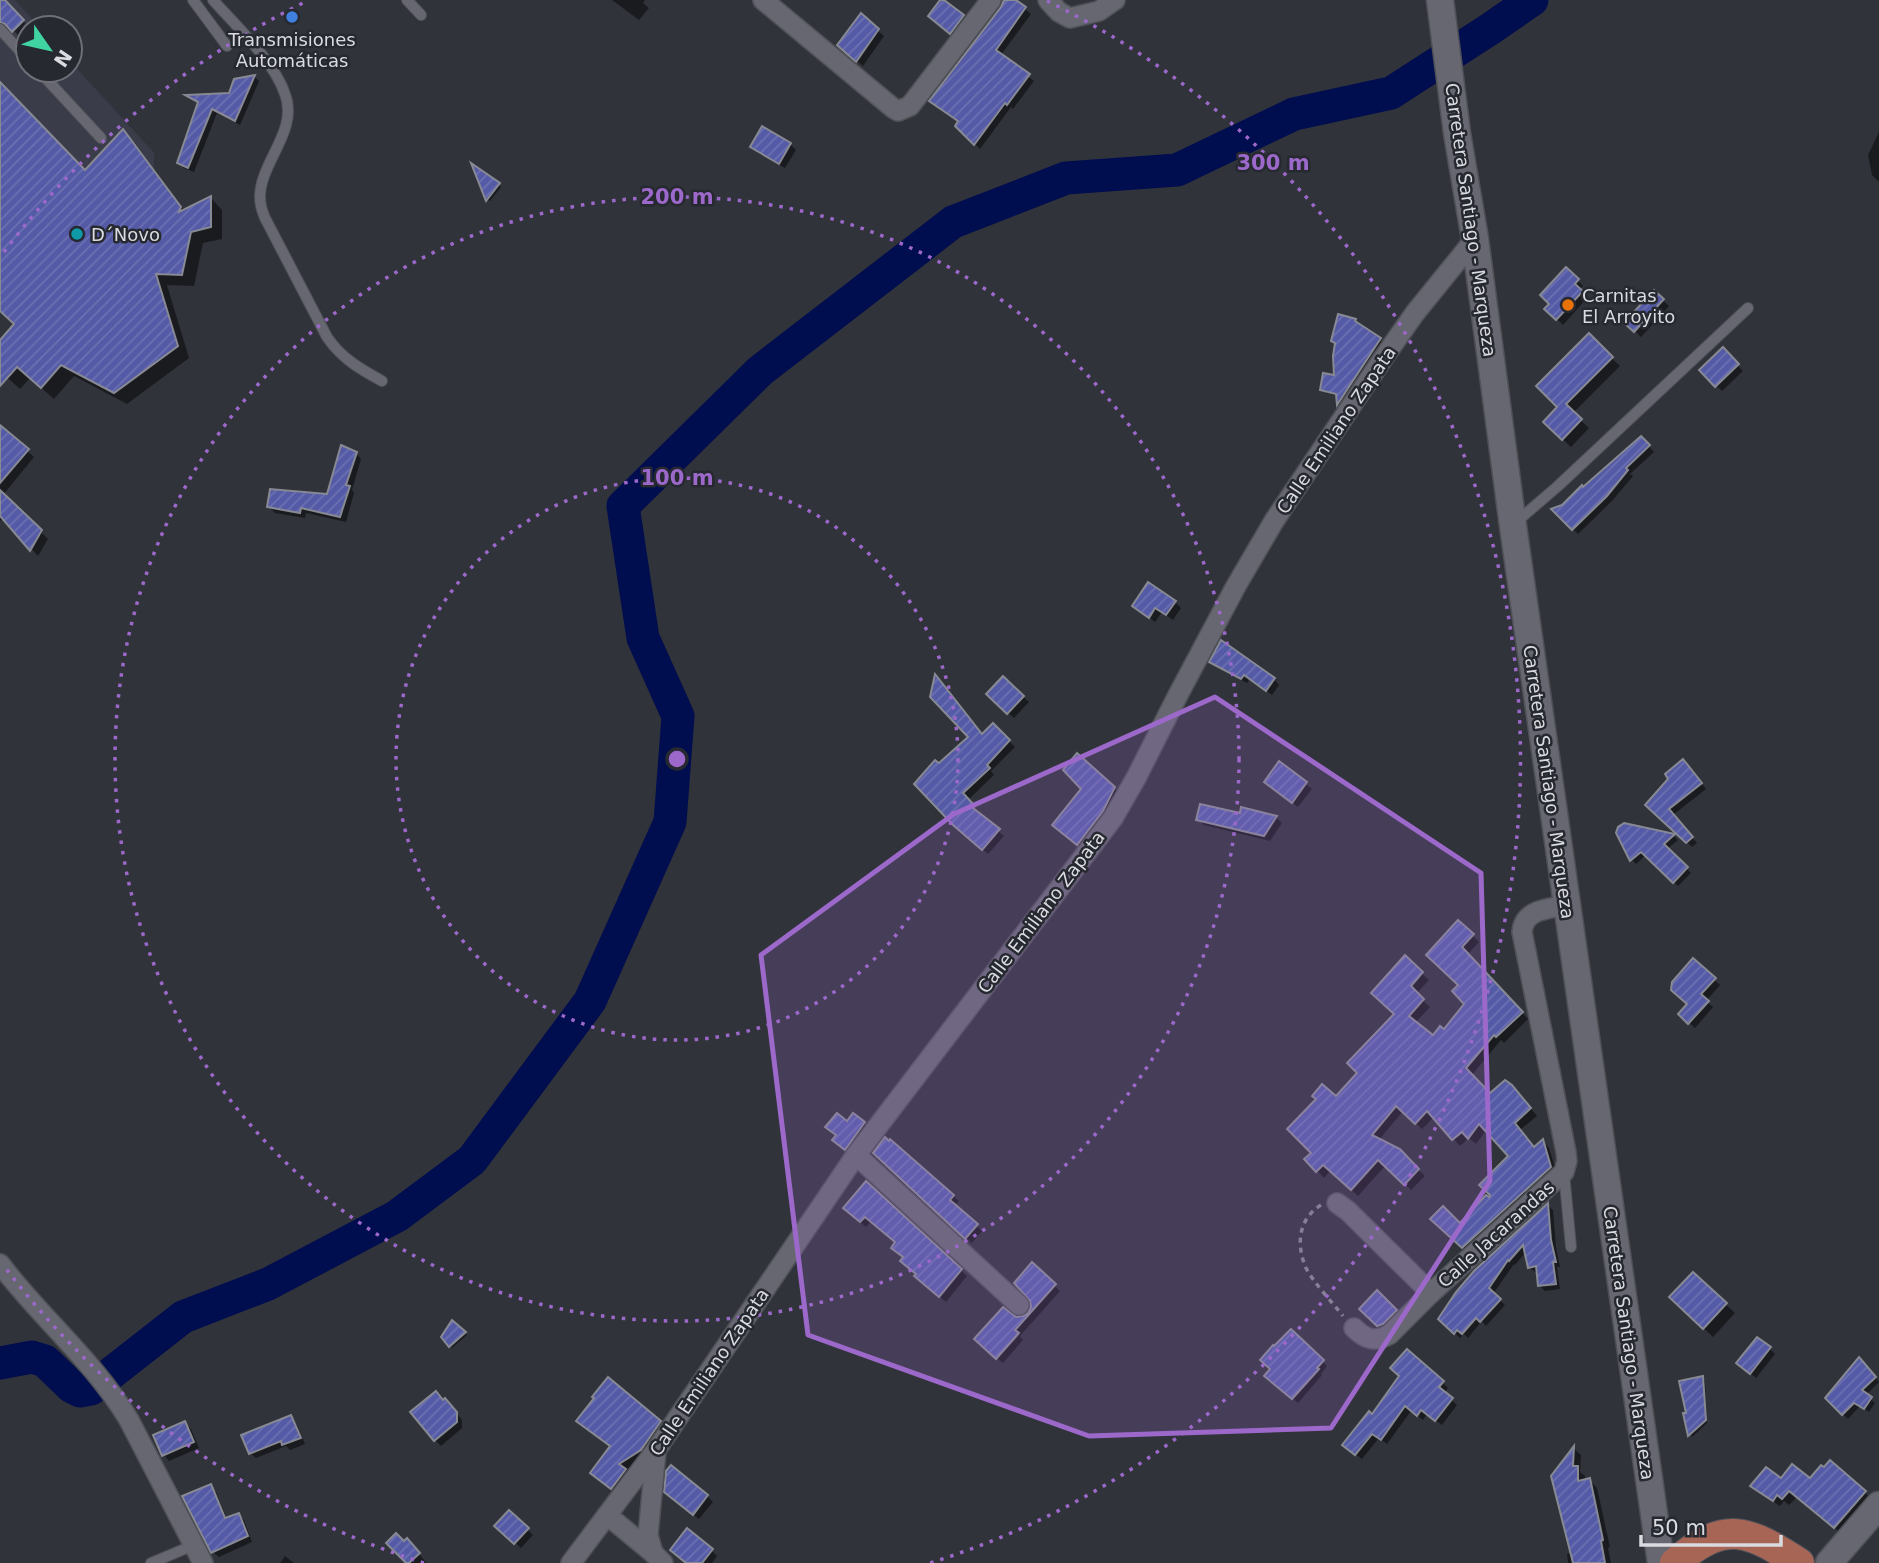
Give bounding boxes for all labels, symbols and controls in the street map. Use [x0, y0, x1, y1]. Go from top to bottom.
marker: Transmisiones Automáticas [284, 9, 300, 25]
north arrow [14, 14, 84, 84]
place label: Transmisiones Automáticas [227, 29, 356, 71]
text: N [50, 46, 77, 71]
street label: Carretera Santiago - Marqueza [1441, 82, 1501, 358]
text: 300 m [1236, 151, 1310, 175]
text: 200 m [640, 185, 714, 209]
place label: D´Novo [91, 224, 160, 245]
marker: D´Novo [69, 226, 85, 242]
place label: Carnitas El Arroyito [1582, 285, 1675, 327]
marker: Carnitas El Arroyito [1560, 297, 1576, 313]
street label: Calle Emiliano Zapata [1272, 342, 1400, 518]
text: 100 m [640, 466, 714, 490]
street label: Carretera Santiago - Marqueza [1519, 644, 1579, 920]
centre of rings [665, 747, 689, 771]
street label: Calle Emiliano Zapata [973, 827, 1109, 997]
street label: Calle Jacarandas [1433, 1176, 1559, 1292]
street label: Carretera Santiago - Marqueza [1599, 1205, 1659, 1481]
street label: Calle Emiliano Zapata [645, 1284, 773, 1460]
scale bar [1641, 1504, 1781, 1548]
text: 50 m [1652, 1516, 1706, 1540]

